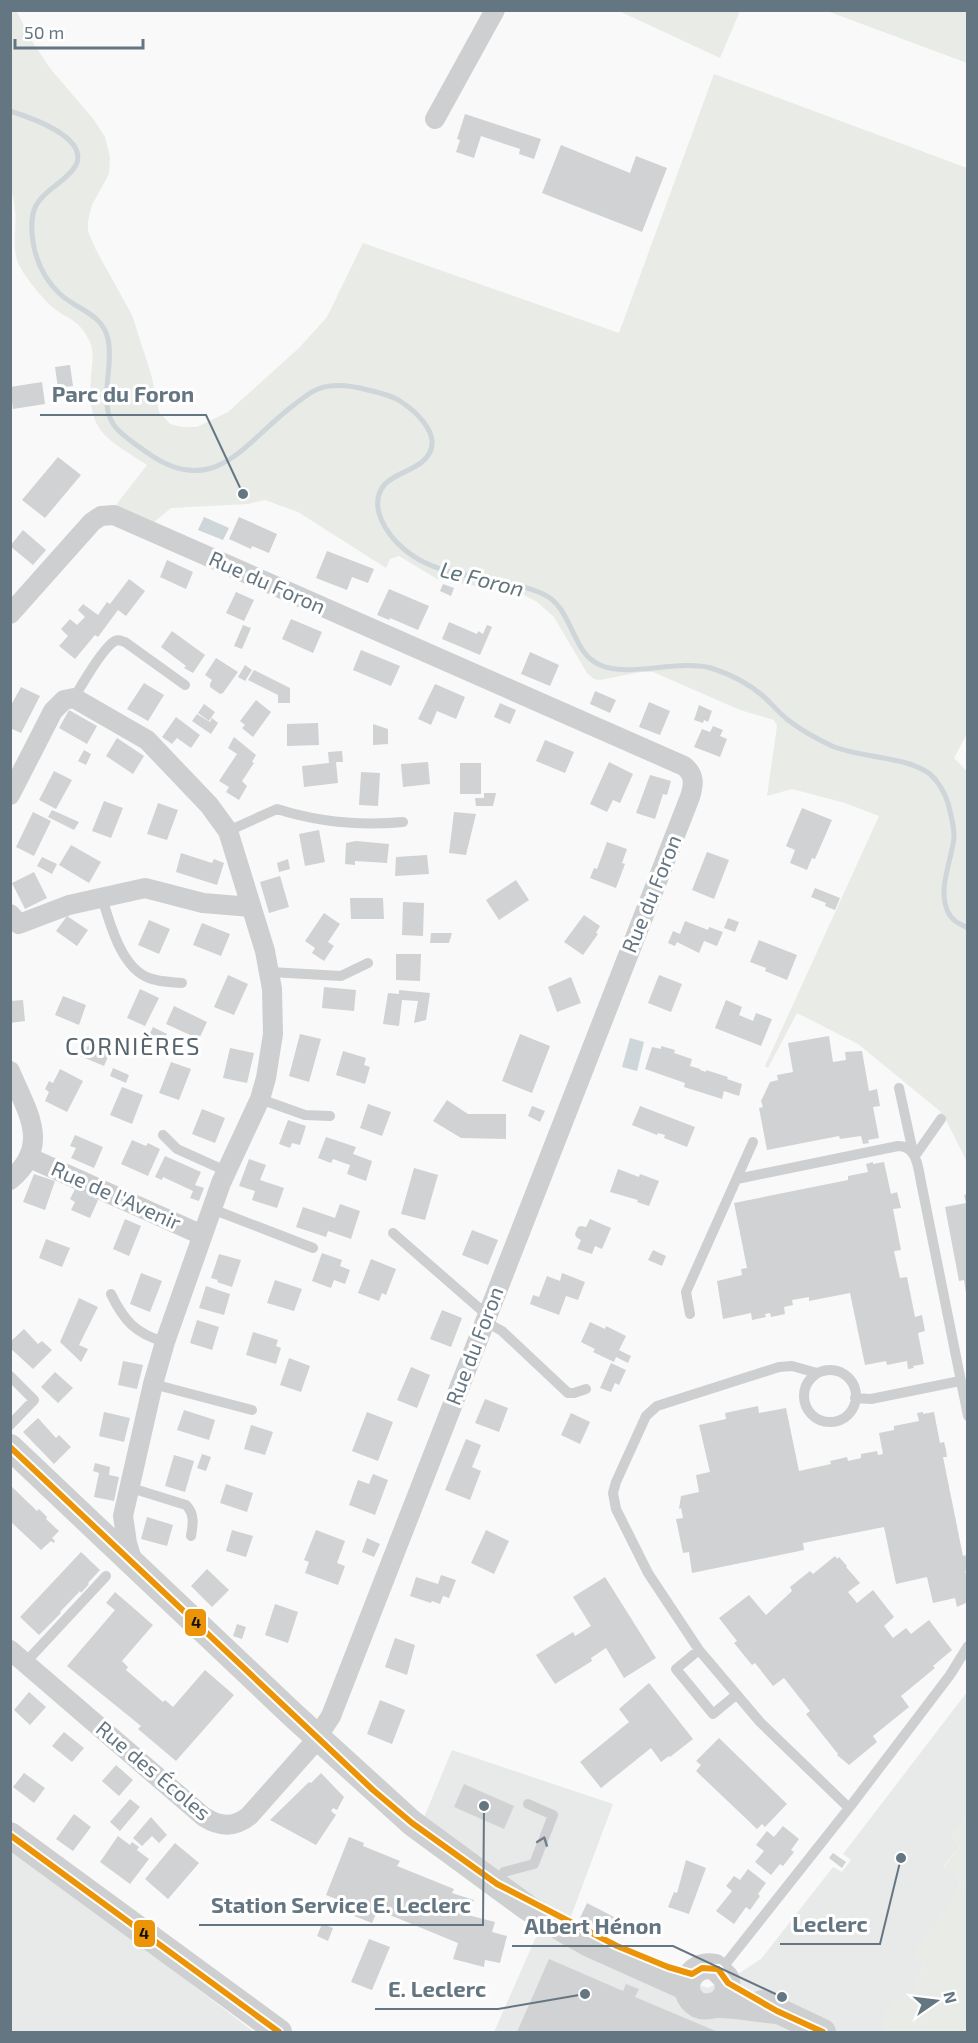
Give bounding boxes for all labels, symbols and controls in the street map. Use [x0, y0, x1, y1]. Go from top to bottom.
scale bar [15, 12, 142, 50]
text: 50 m [24, 21, 64, 43]
callout: Parc du Foron [40, 375, 206, 415]
text: Parc du Foron [52, 380, 194, 406]
street label: Rue du Foron [206, 545, 330, 618]
water label: Le Foron [438, 555, 527, 601]
street label: Rue du Foron [616, 831, 686, 956]
district label: CORNIÈRES [65, 1031, 201, 1060]
street label: Rue de l'Avenir [48, 1155, 186, 1235]
street label: Rue du Foron [440, 1283, 508, 1408]
line badge: 4 [184, 1608, 207, 1637]
text: 4 [191, 1612, 201, 1631]
street label: Rue des Écoles [92, 1715, 216, 1825]
one-way arrow [536, 1837, 548, 1848]
callout: Station Service E. Leclerc [199, 1885, 483, 1925]
text: Station Service E. Leclerc [211, 1891, 471, 1917]
callout: Leclerc [780, 1904, 880, 1944]
callout: Albert Hénon [512, 1906, 673, 1946]
text: Leclerc [792, 1910, 868, 1936]
text: Albert Hénon [524, 1912, 662, 1938]
line badge: 4 [133, 1919, 156, 1948]
text: 4 [139, 1923, 149, 1942]
callout: E. Leclerc [375, 1969, 498, 2009]
north arrow [906, 1971, 966, 2031]
text: E. Leclerc [388, 1975, 486, 2001]
text: N [940, 1989, 962, 2005]

